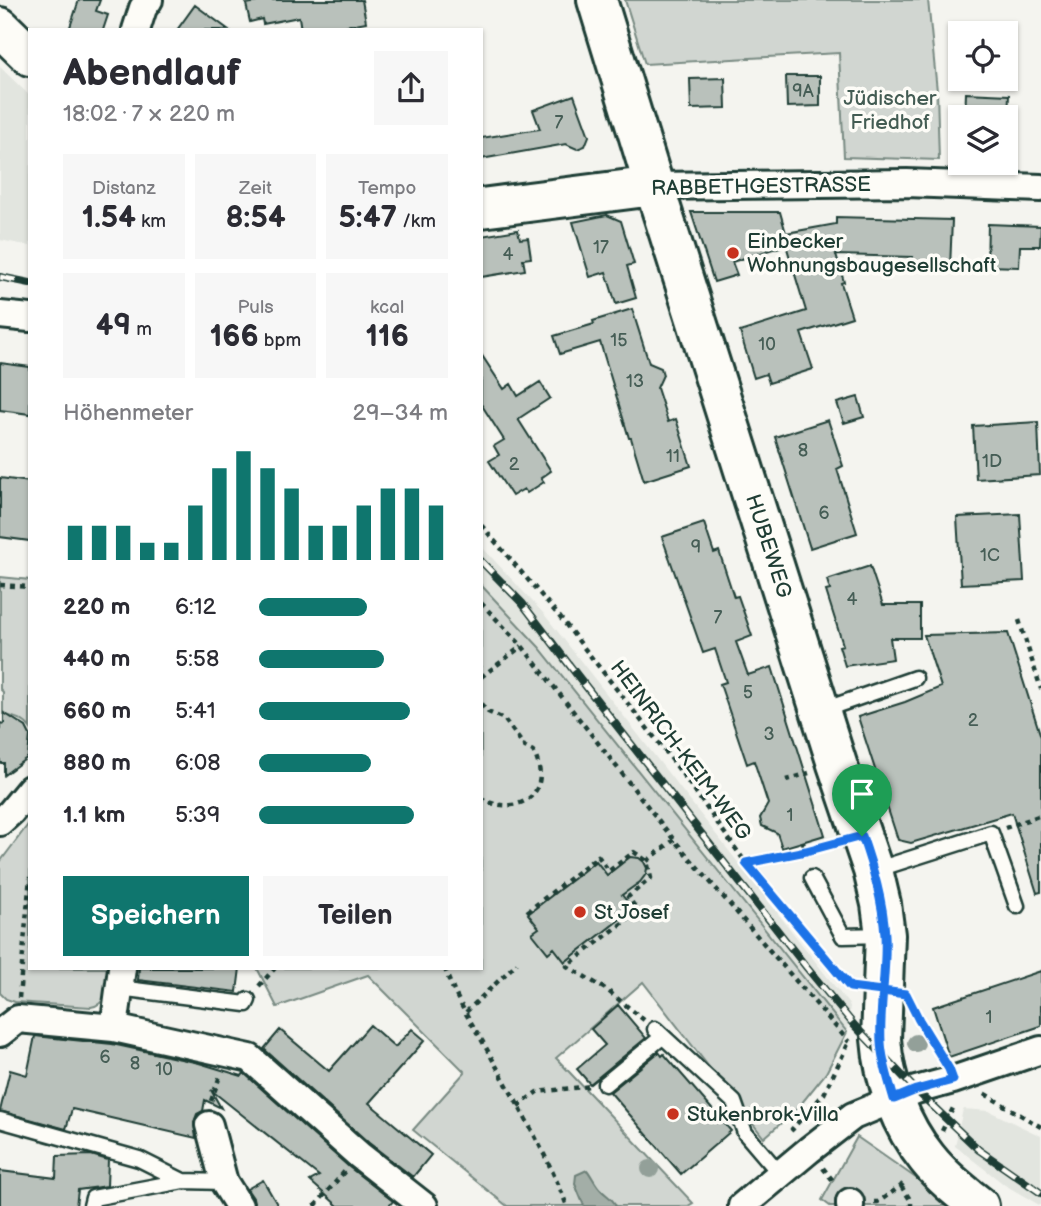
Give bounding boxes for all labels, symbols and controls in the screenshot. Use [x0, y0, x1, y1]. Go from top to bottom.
map controls [948, 21, 1018, 175]
button: locate [948, 21, 1018, 91]
text: Abendlauf [63, 51, 241, 96]
button: share [374, 51, 448, 125]
house number: 9A [792, 81, 814, 102]
park label: Jüdischer Friedhof [844, 86, 937, 135]
text: 18:02 · 7 × 220 m [63, 100, 235, 128]
button: layers [948, 105, 1018, 175]
house number: 7 [555, 112, 564, 133]
street label: RABBETHGESTRASSE [651, 172, 871, 201]
text: Distanz [92, 177, 156, 200]
text: Zeit [239, 177, 272, 200]
text: Tempo [358, 177, 416, 200]
text: 1.54 [82, 200, 136, 236]
text: 8:54 [225, 200, 286, 236]
text: 5:47 [338, 200, 397, 236]
text: km [136, 210, 166, 233]
text: /km [397, 210, 436, 233]
place label: Einbecker Wohnungsbaugesellschaft [747, 229, 997, 278]
house number: 17 [593, 237, 609, 258]
house number: 4 [503, 244, 514, 265]
marker: Einbecker Wohnungsbaugesellschaft [725, 245, 741, 261]
text: Puls [237, 296, 274, 319]
text: kcal [370, 296, 404, 319]
text: 49 [96, 308, 131, 344]
text: m [131, 318, 152, 341]
text: 166 [210, 319, 259, 355]
text: 116 [365, 319, 409, 355]
text: bpm [259, 329, 301, 352]
house number: 15 [610, 330, 628, 351]
house number: 10 [758, 334, 776, 355]
house number: 13 [626, 371, 644, 392]
text: Höhenmeter [63, 399, 193, 427]
text: 29–34 m [353, 399, 448, 427]
house number: 8 [798, 440, 808, 461]
house number: 11 [666, 446, 680, 467]
house number: 1D [982, 451, 1002, 472]
house number: 2 [509, 454, 520, 475]
street label: HUBEWEG [740, 491, 797, 601]
house number: 6 [819, 503, 830, 524]
house number: 9 [691, 537, 701, 558]
house number: 1C [980, 545, 1000, 566]
house number: 4 [847, 589, 858, 610]
text: 220 m [63, 593, 130, 621]
text: 6:12 [175, 593, 216, 621]
house number: 7 [714, 607, 723, 628]
text: 440 m [63, 645, 130, 673]
text: 5:58 [175, 645, 219, 673]
street label: HEINRICH-KEIM-WEG [605, 656, 756, 845]
house number: 5 [743, 682, 753, 703]
text: 660 m [63, 697, 131, 725]
text: 5:41 [175, 697, 216, 725]
house number: 2 [968, 710, 979, 731]
house number: 3 [763, 724, 775, 745]
text: 880 m [63, 749, 131, 777]
text: 6:08 [175, 749, 221, 777]
pin [832, 764, 892, 836]
icon: arrive [843, 775, 881, 813]
text: 1.1 km [63, 801, 125, 829]
text: 5:39 [175, 801, 220, 829]
house number: 1 [787, 805, 793, 826]
button: Speichern [63, 876, 249, 956]
button: Teilen [263, 876, 448, 956]
place label: St Josef [594, 900, 670, 925]
marker: St Josef [572, 904, 588, 920]
house number: 1 [986, 1007, 992, 1028]
house number: 6 [100, 1047, 111, 1068]
house number: 8 [130, 1053, 140, 1074]
house number: 10 [155, 1059, 173, 1080]
place label: Stukenbrok-Villa [687, 1102, 839, 1127]
marker: Stukenbrok-Villa [665, 1106, 681, 1122]

